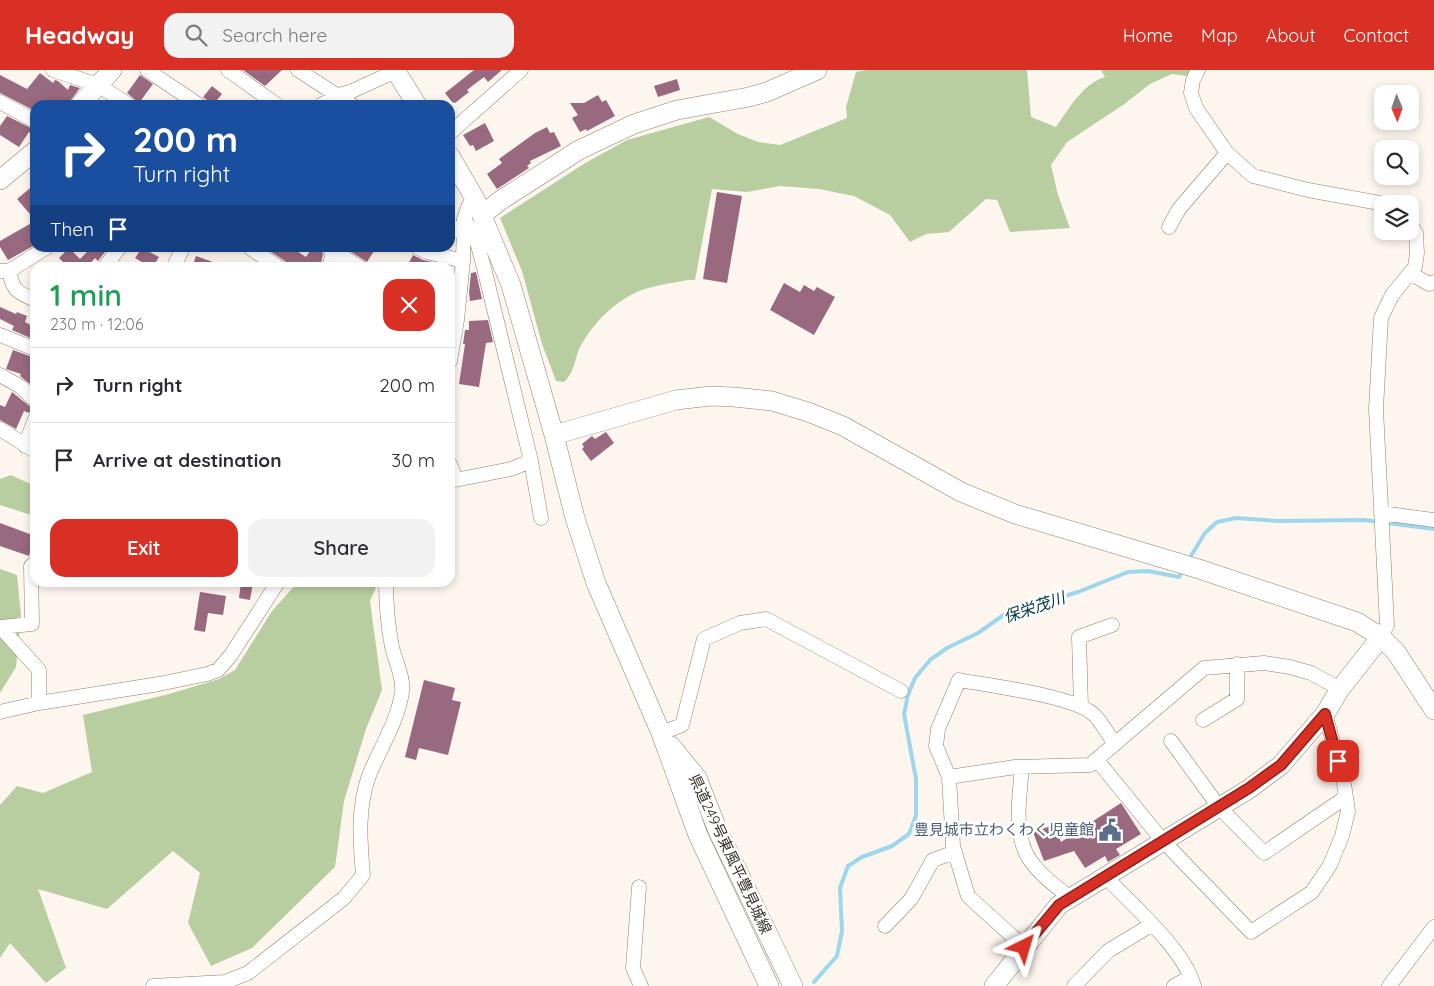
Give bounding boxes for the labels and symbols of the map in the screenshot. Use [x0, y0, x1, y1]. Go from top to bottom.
north arrow [1374, 85, 1419, 130]
water label: 保栄茂川 [1000, 586, 1069, 627]
pin [1317, 740, 1359, 782]
street label: 県道249号東風平豊見城線 [685, 771, 776, 937]
public building icon: 豊見城市立わくわく児童館 [1097, 817, 1123, 843]
place label: 豊見城市立わくわく児童館 [914, 820, 1094, 839]
position arrow [997, 920, 1049, 972]

